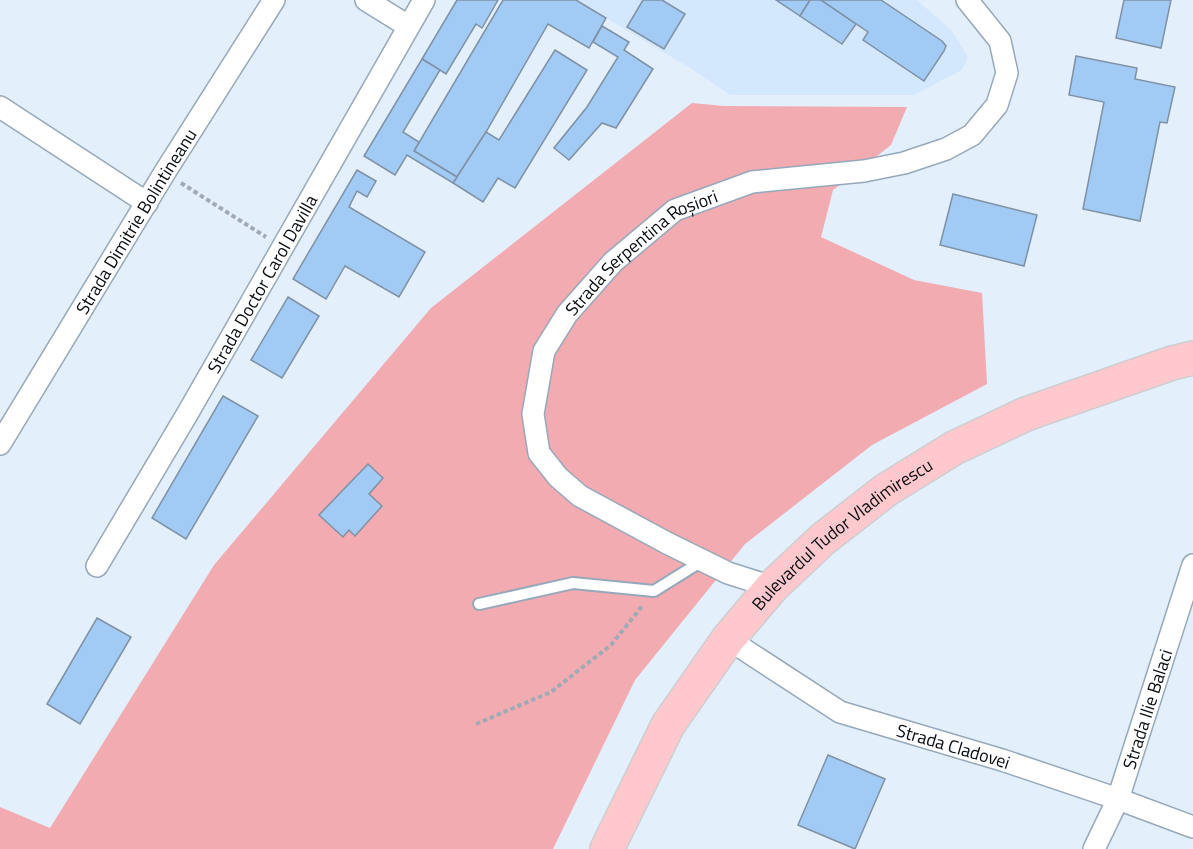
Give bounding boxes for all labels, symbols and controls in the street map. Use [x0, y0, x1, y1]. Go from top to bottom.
street label: Strada Dimitrie Bolintineanu [68, 123, 203, 319]
street label: Strada Serpentina Roșiori [558, 182, 721, 321]
street label: Strada Doctor Carol Davilla [200, 189, 324, 378]
street label: Bulevardul Tudor Vladimirescu [745, 451, 937, 616]
street label: Strada Ilie Balaci [1115, 646, 1179, 772]
street label: Strada Cladovei [893, 716, 1014, 775]

